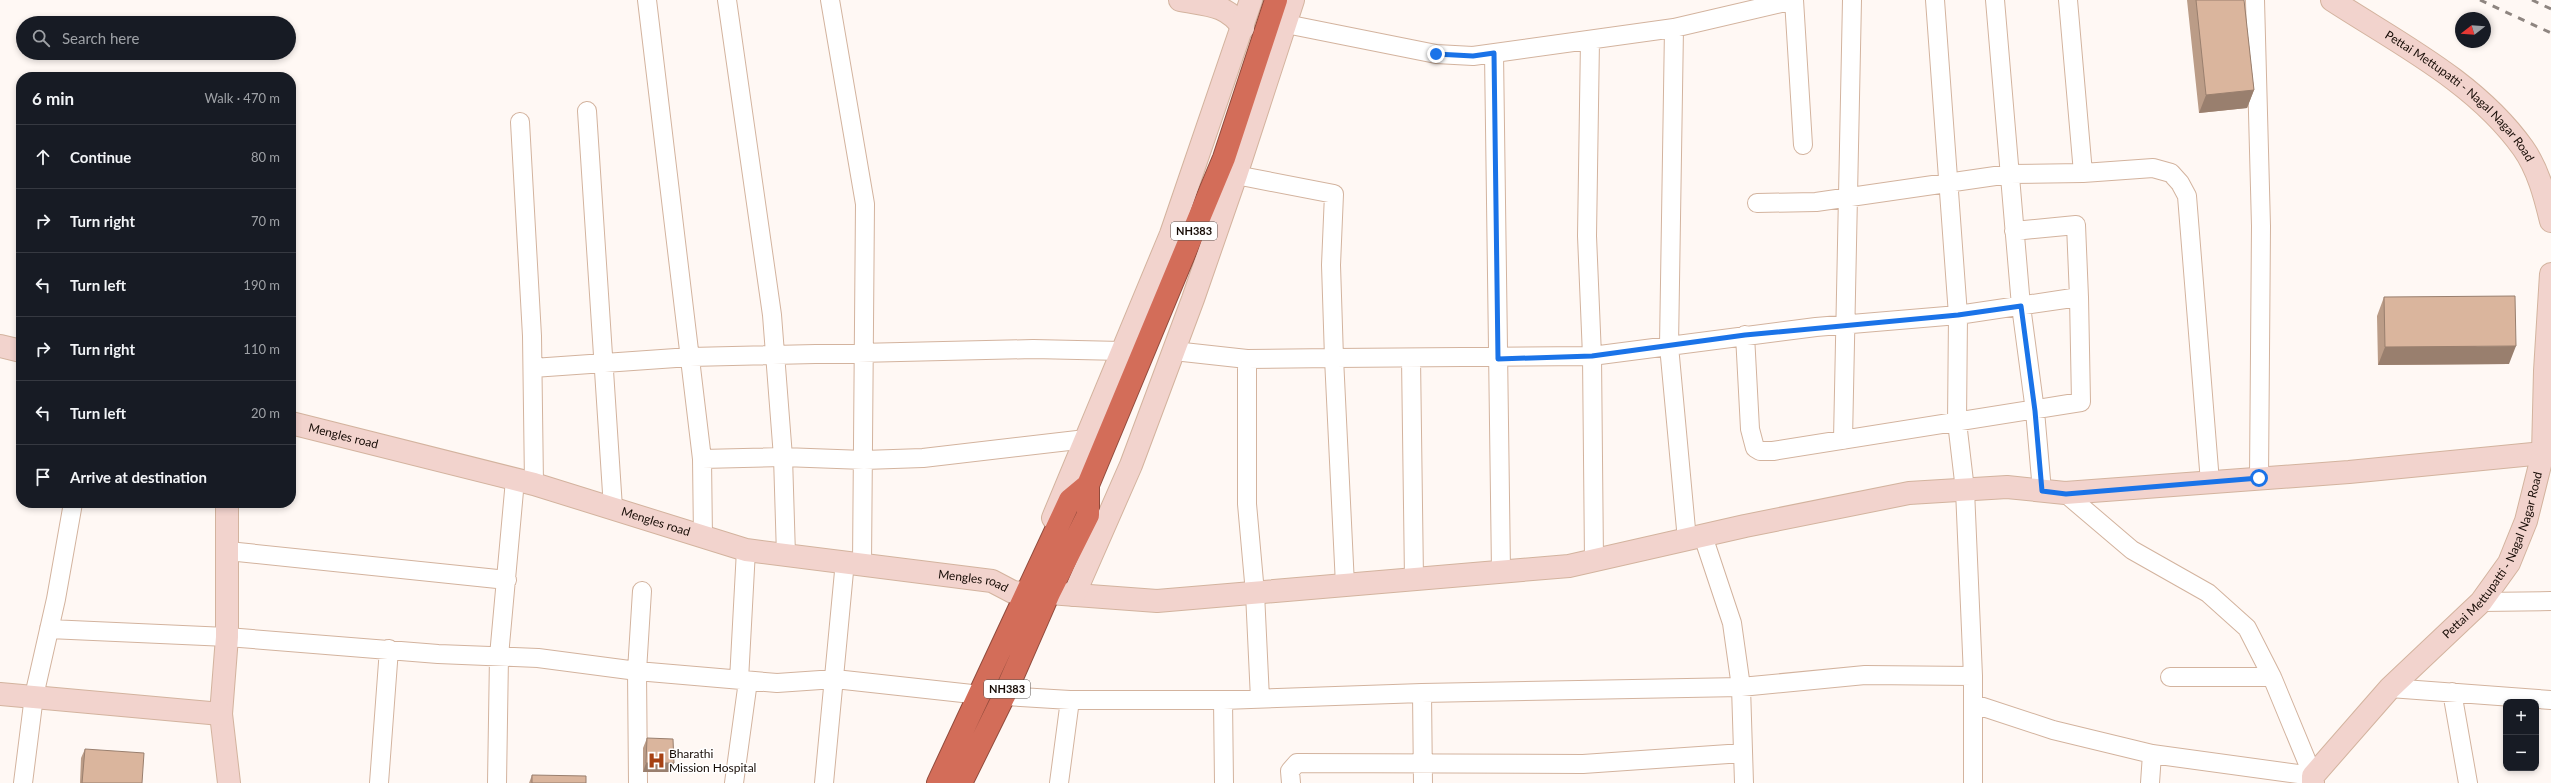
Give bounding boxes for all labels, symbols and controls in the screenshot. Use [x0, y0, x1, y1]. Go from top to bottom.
north arrow [2455, 12, 2491, 48]
search box [16, 16, 296, 60]
icon: search [30, 27, 52, 49]
street label: Pettai Mettupatti - Nagal Nagar Road [2383, 27, 2538, 164]
text: Search here [62, 29, 139, 47]
route end [1427, 45, 1445, 63]
text: 6 min [32, 88, 74, 109]
text: Walk · 470 m [204, 90, 280, 106]
icon: ahead [32, 146, 54, 168]
text: Continue [70, 148, 131, 166]
text: 80 m [251, 149, 280, 165]
icon: right [32, 210, 54, 232]
text: Turn right [70, 212, 135, 230]
text: 70 m [251, 213, 280, 229]
road number: NH383 [1171, 222, 1217, 240]
icon: left [32, 274, 54, 296]
text: Turn left [70, 276, 126, 294]
text: 190 m [243, 277, 280, 293]
icon: right [32, 338, 54, 360]
text: Turn right [70, 340, 135, 358]
text: 110 m [243, 341, 280, 357]
icon: left [32, 402, 54, 424]
text: Turn left [70, 404, 126, 422]
text: 20 m [251, 405, 280, 421]
street label: Mengles road [307, 420, 380, 452]
icon: arrive [32, 466, 54, 488]
text: Arrive at destination [70, 468, 207, 486]
route start [2250, 469, 2268, 487]
street label: Pettai Mettupatti - Nagal Nagar Road [2439, 470, 2545, 642]
street label: Mengles road [620, 504, 692, 539]
street label: Mengles road [937, 566, 1011, 595]
road number: NH383 [984, 680, 1030, 698]
map controls [2503, 699, 2539, 771]
button: + [2503, 699, 2539, 735]
button: − [2503, 735, 2539, 771]
place label: Bharathi Mission Hospital [669, 746, 756, 775]
hospital icon: Bharathi Mission Hospital [646, 751, 666, 771]

